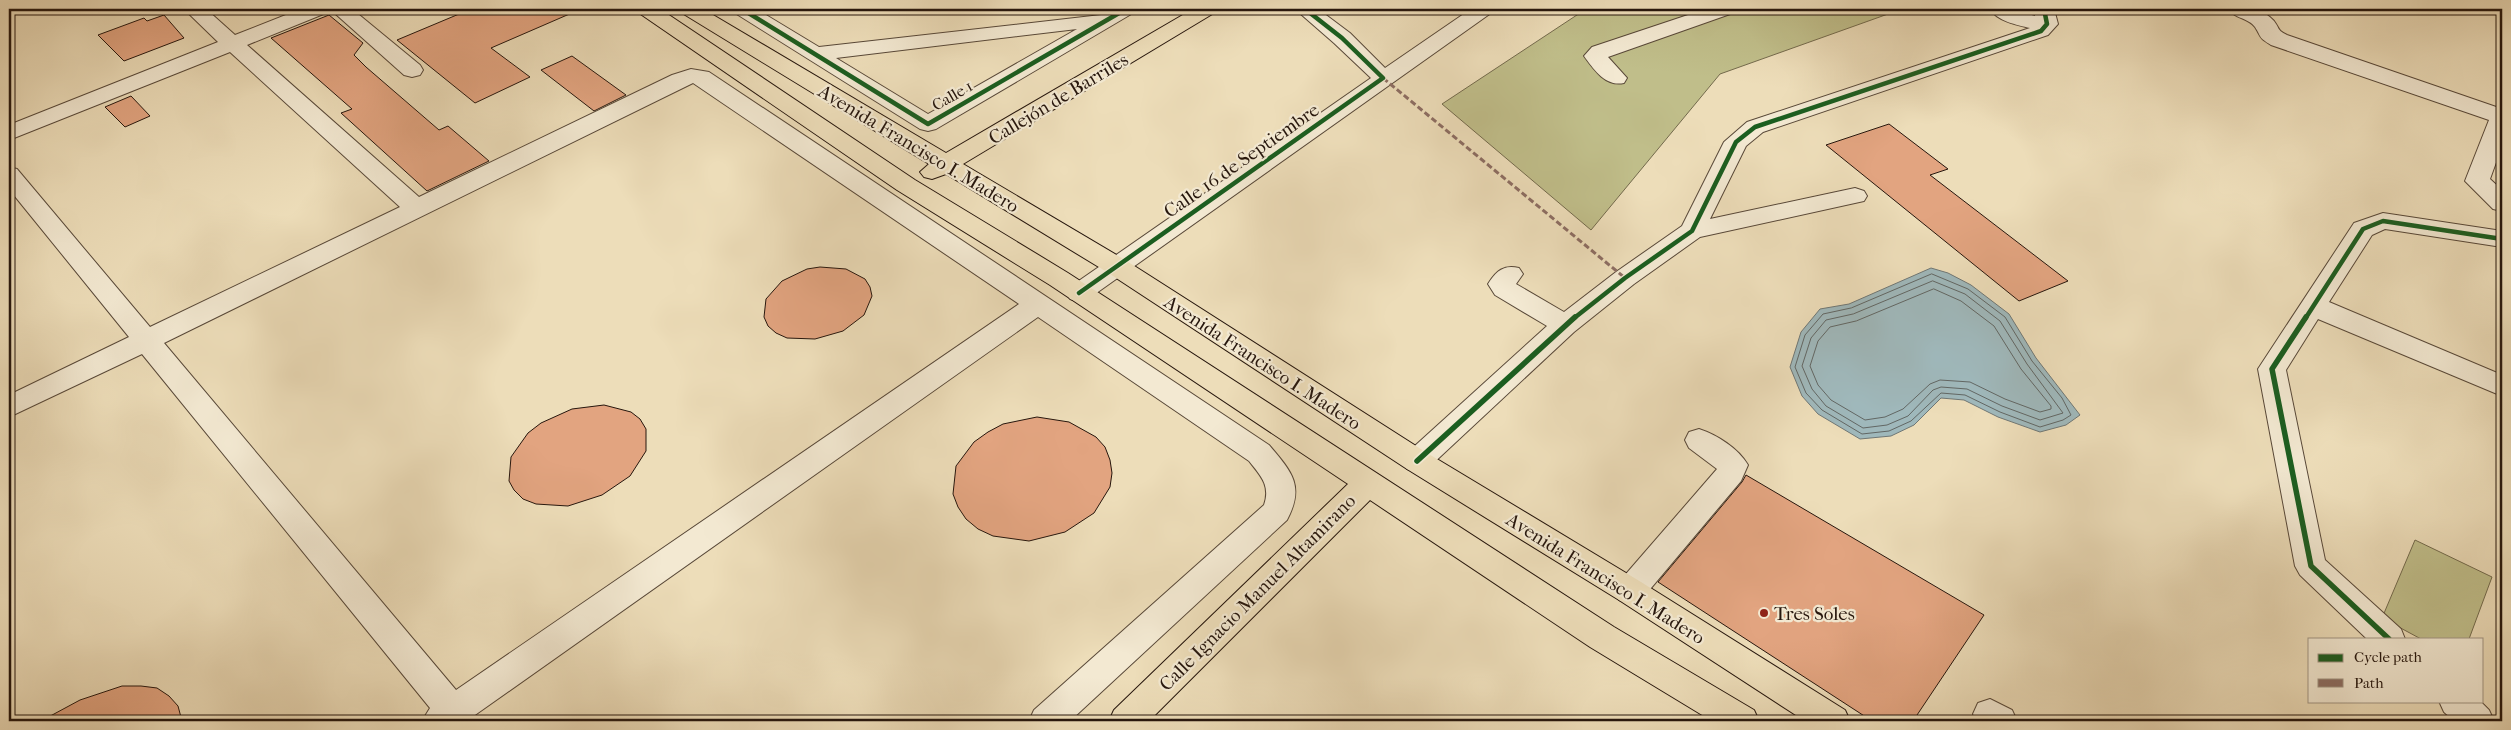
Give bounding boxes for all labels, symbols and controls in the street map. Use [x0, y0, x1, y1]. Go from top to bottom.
street label: Callejón de Barriles [985, 48, 1132, 149]
street label: Calle 1 [928, 76, 976, 115]
street label: Avenida Francisco I. Madero [813, 80, 1023, 218]
street label: Calle 16 de Septiembre [1160, 99, 1323, 223]
street label: Avenida Francisco I. Madero [1159, 290, 1365, 435]
street label: Calle Ignacio Manuel Altamirano [1155, 490, 1361, 695]
street label: Avenida Francisco I. Madero [1501, 508, 1709, 649]
place label: Tres Soles [1774, 603, 1855, 625]
marker: Tres Soles [1758, 607, 1770, 619]
legend [2308, 638, 2484, 702]
text: Cycle path [2354, 648, 2422, 666]
text: Path [2354, 674, 2384, 692]

